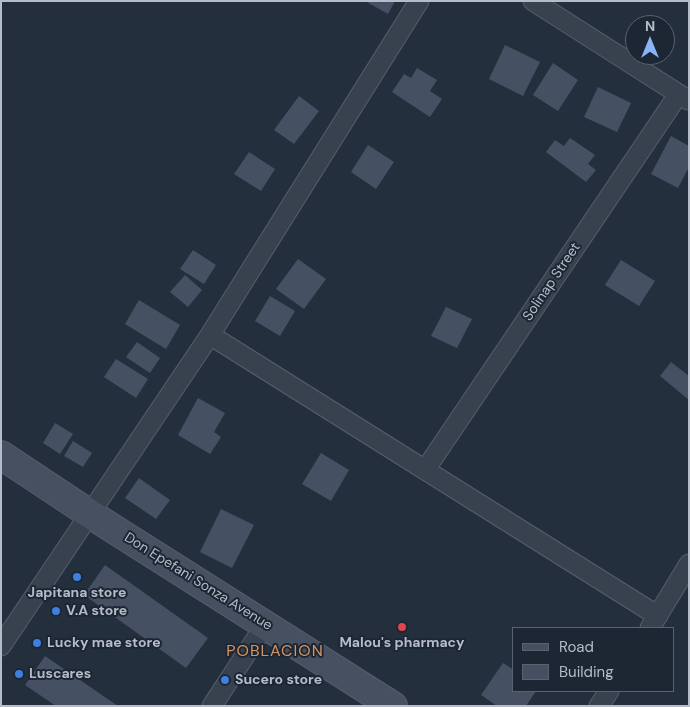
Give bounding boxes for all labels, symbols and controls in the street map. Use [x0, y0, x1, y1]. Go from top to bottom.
north arrow [625, 15, 675, 65]
text: N [645, 17, 655, 35]
street label: Solinap Street [520, 240, 584, 324]
street label: Don Epefani Sonza Avenue [121, 529, 275, 635]
marker: Japitana store [71, 571, 83, 583]
place label: Japitana store [28, 585, 126, 601]
place label: V.A store [66, 603, 127, 619]
marker: V.A store [50, 605, 62, 617]
marker: Malou's pharmacy [396, 621, 408, 633]
legend [512, 627, 675, 692]
place label: Lucky mae store [47, 635, 161, 651]
place label: Malou's pharmacy [339, 635, 465, 651]
marker: Lucky mae store [31, 637, 43, 649]
text: Road [559, 637, 594, 657]
district label: POBLACION [225, 642, 325, 662]
text: Building [559, 662, 614, 682]
place label: Luscares [29, 666, 91, 682]
marker: Luscares [13, 668, 25, 680]
place label: Sucero store [235, 672, 322, 688]
marker: Sucero store [219, 674, 231, 686]

